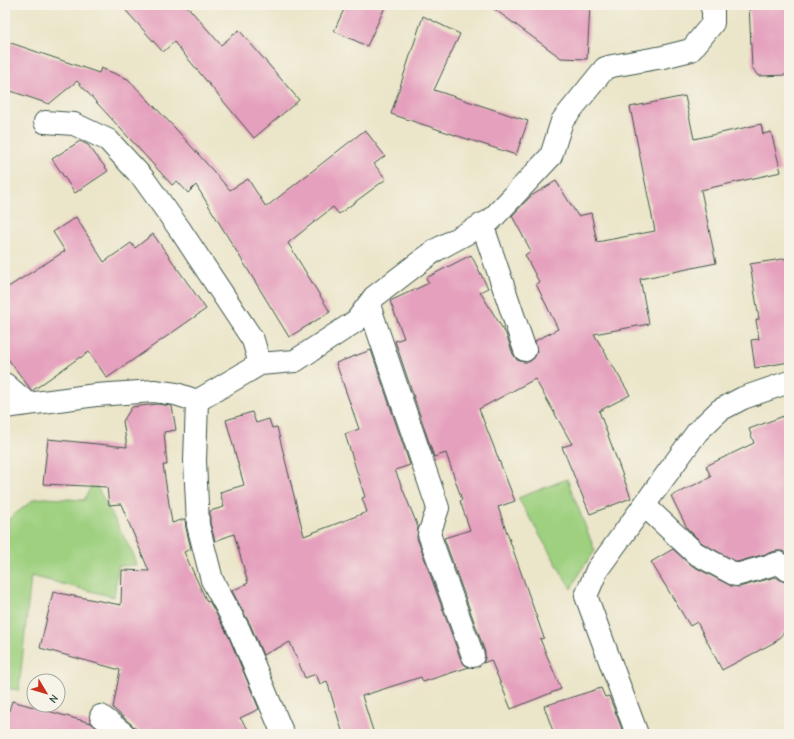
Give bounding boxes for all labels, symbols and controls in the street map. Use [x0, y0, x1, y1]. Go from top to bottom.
north arrow [26, 673, 66, 713]
text: N [46, 692, 61, 706]

